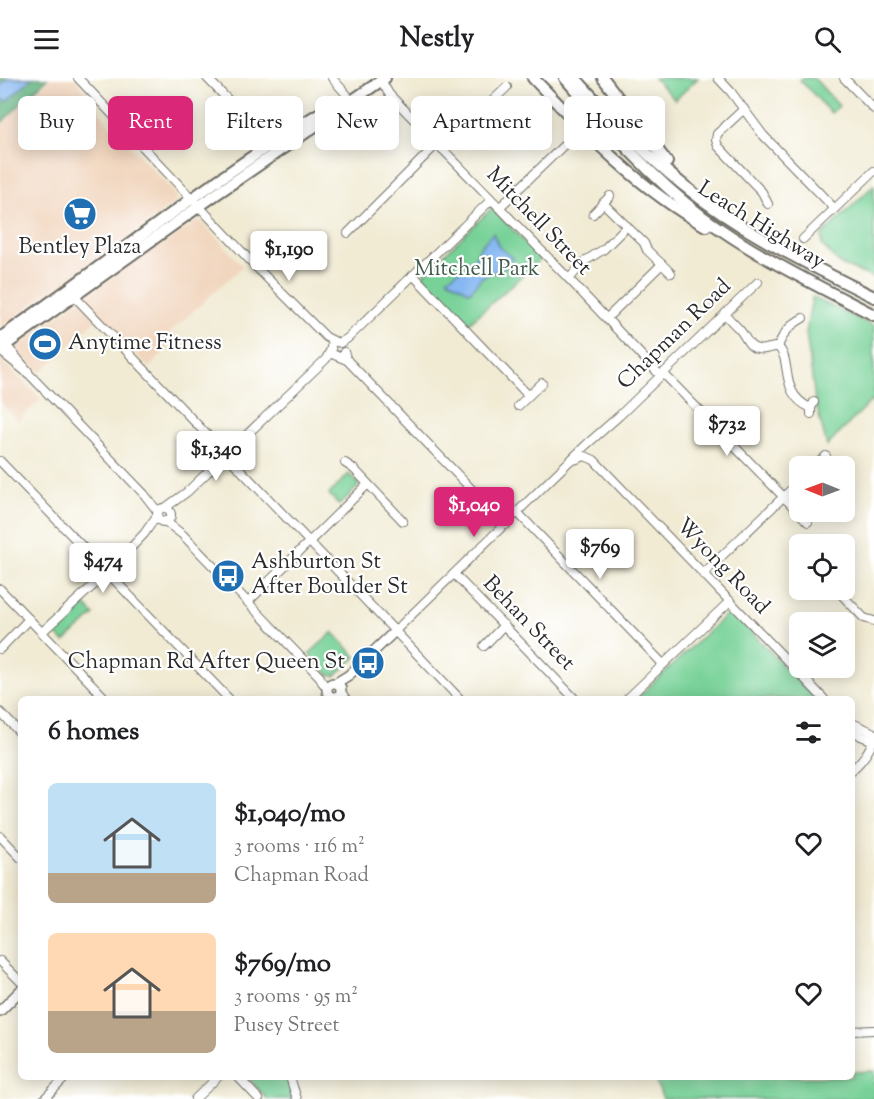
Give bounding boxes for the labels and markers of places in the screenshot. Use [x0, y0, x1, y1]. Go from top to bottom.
supermarket icon: Bentley Plaza [62, 196, 98, 232]
pin: $1,190 [240, 231, 338, 282]
place label: Bentley Plaza [18, 232, 142, 264]
sports icon: Anytime Fitness [27, 326, 63, 362]
place label: Anytime Fitness [68, 328, 222, 360]
pin: $732 [691, 406, 763, 457]
pin: $1,340 [167, 431, 265, 482]
pin: $1,040 [425, 487, 523, 538]
pin: $769 [564, 529, 636, 580]
pin: $474 [67, 543, 139, 594]
place label: Ashburton St After Boulder St [251, 547, 408, 604]
bus stop icon: Ashburton St After Boulder St [210, 558, 246, 594]
bus stop icon: Chapman Rd After Queen St [350, 645, 386, 681]
place label: Chapman Rd After Queen St [68, 647, 345, 679]

